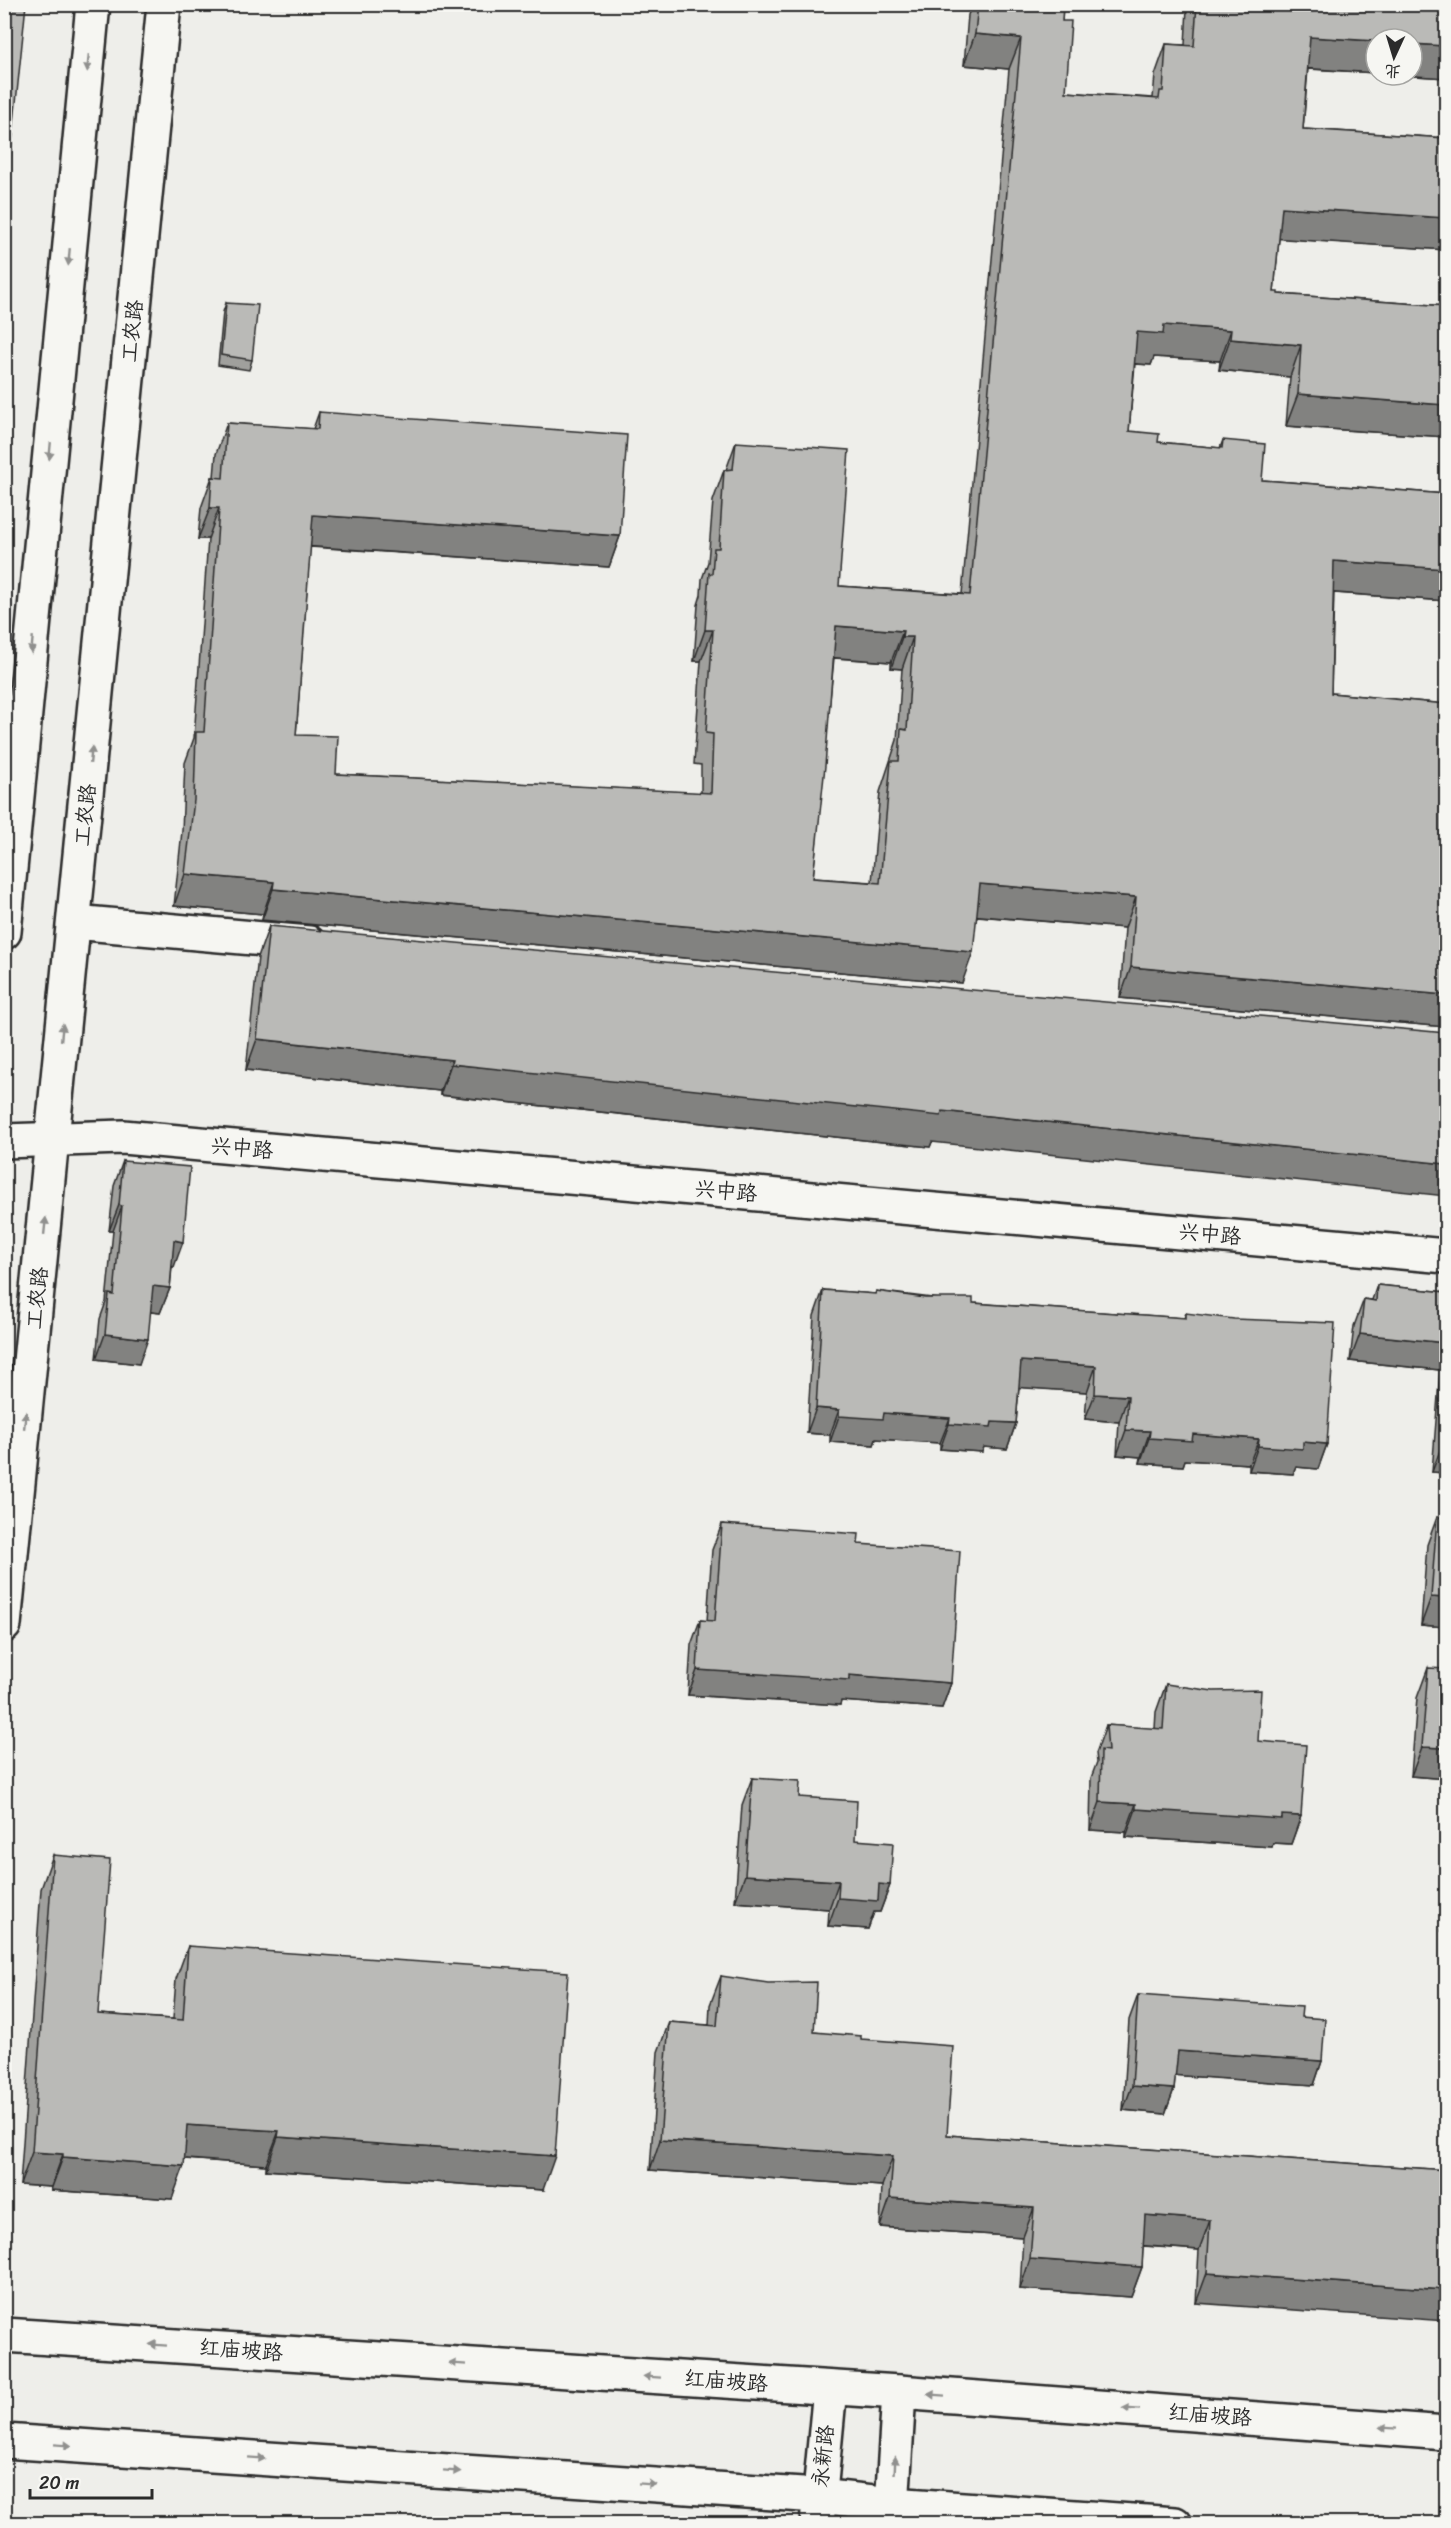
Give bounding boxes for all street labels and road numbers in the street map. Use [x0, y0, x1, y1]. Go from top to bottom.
street label: 工农路 [110, 298, 154, 364]
street label: 工农路 [63, 782, 107, 848]
street label: 兴中路 [209, 1126, 275, 1170]
street label: 兴中路 [693, 1169, 759, 1213]
street label: 兴中路 [1177, 1212, 1243, 1256]
street label: 工农路 [15, 1265, 59, 1331]
street label: 红庙坡路 [198, 2328, 284, 2372]
street label: 红庙坡路 [683, 2359, 769, 2403]
street label: 红庙坡路 [1167, 2393, 1253, 2437]
street label: 永新路 [801, 2423, 845, 2489]

